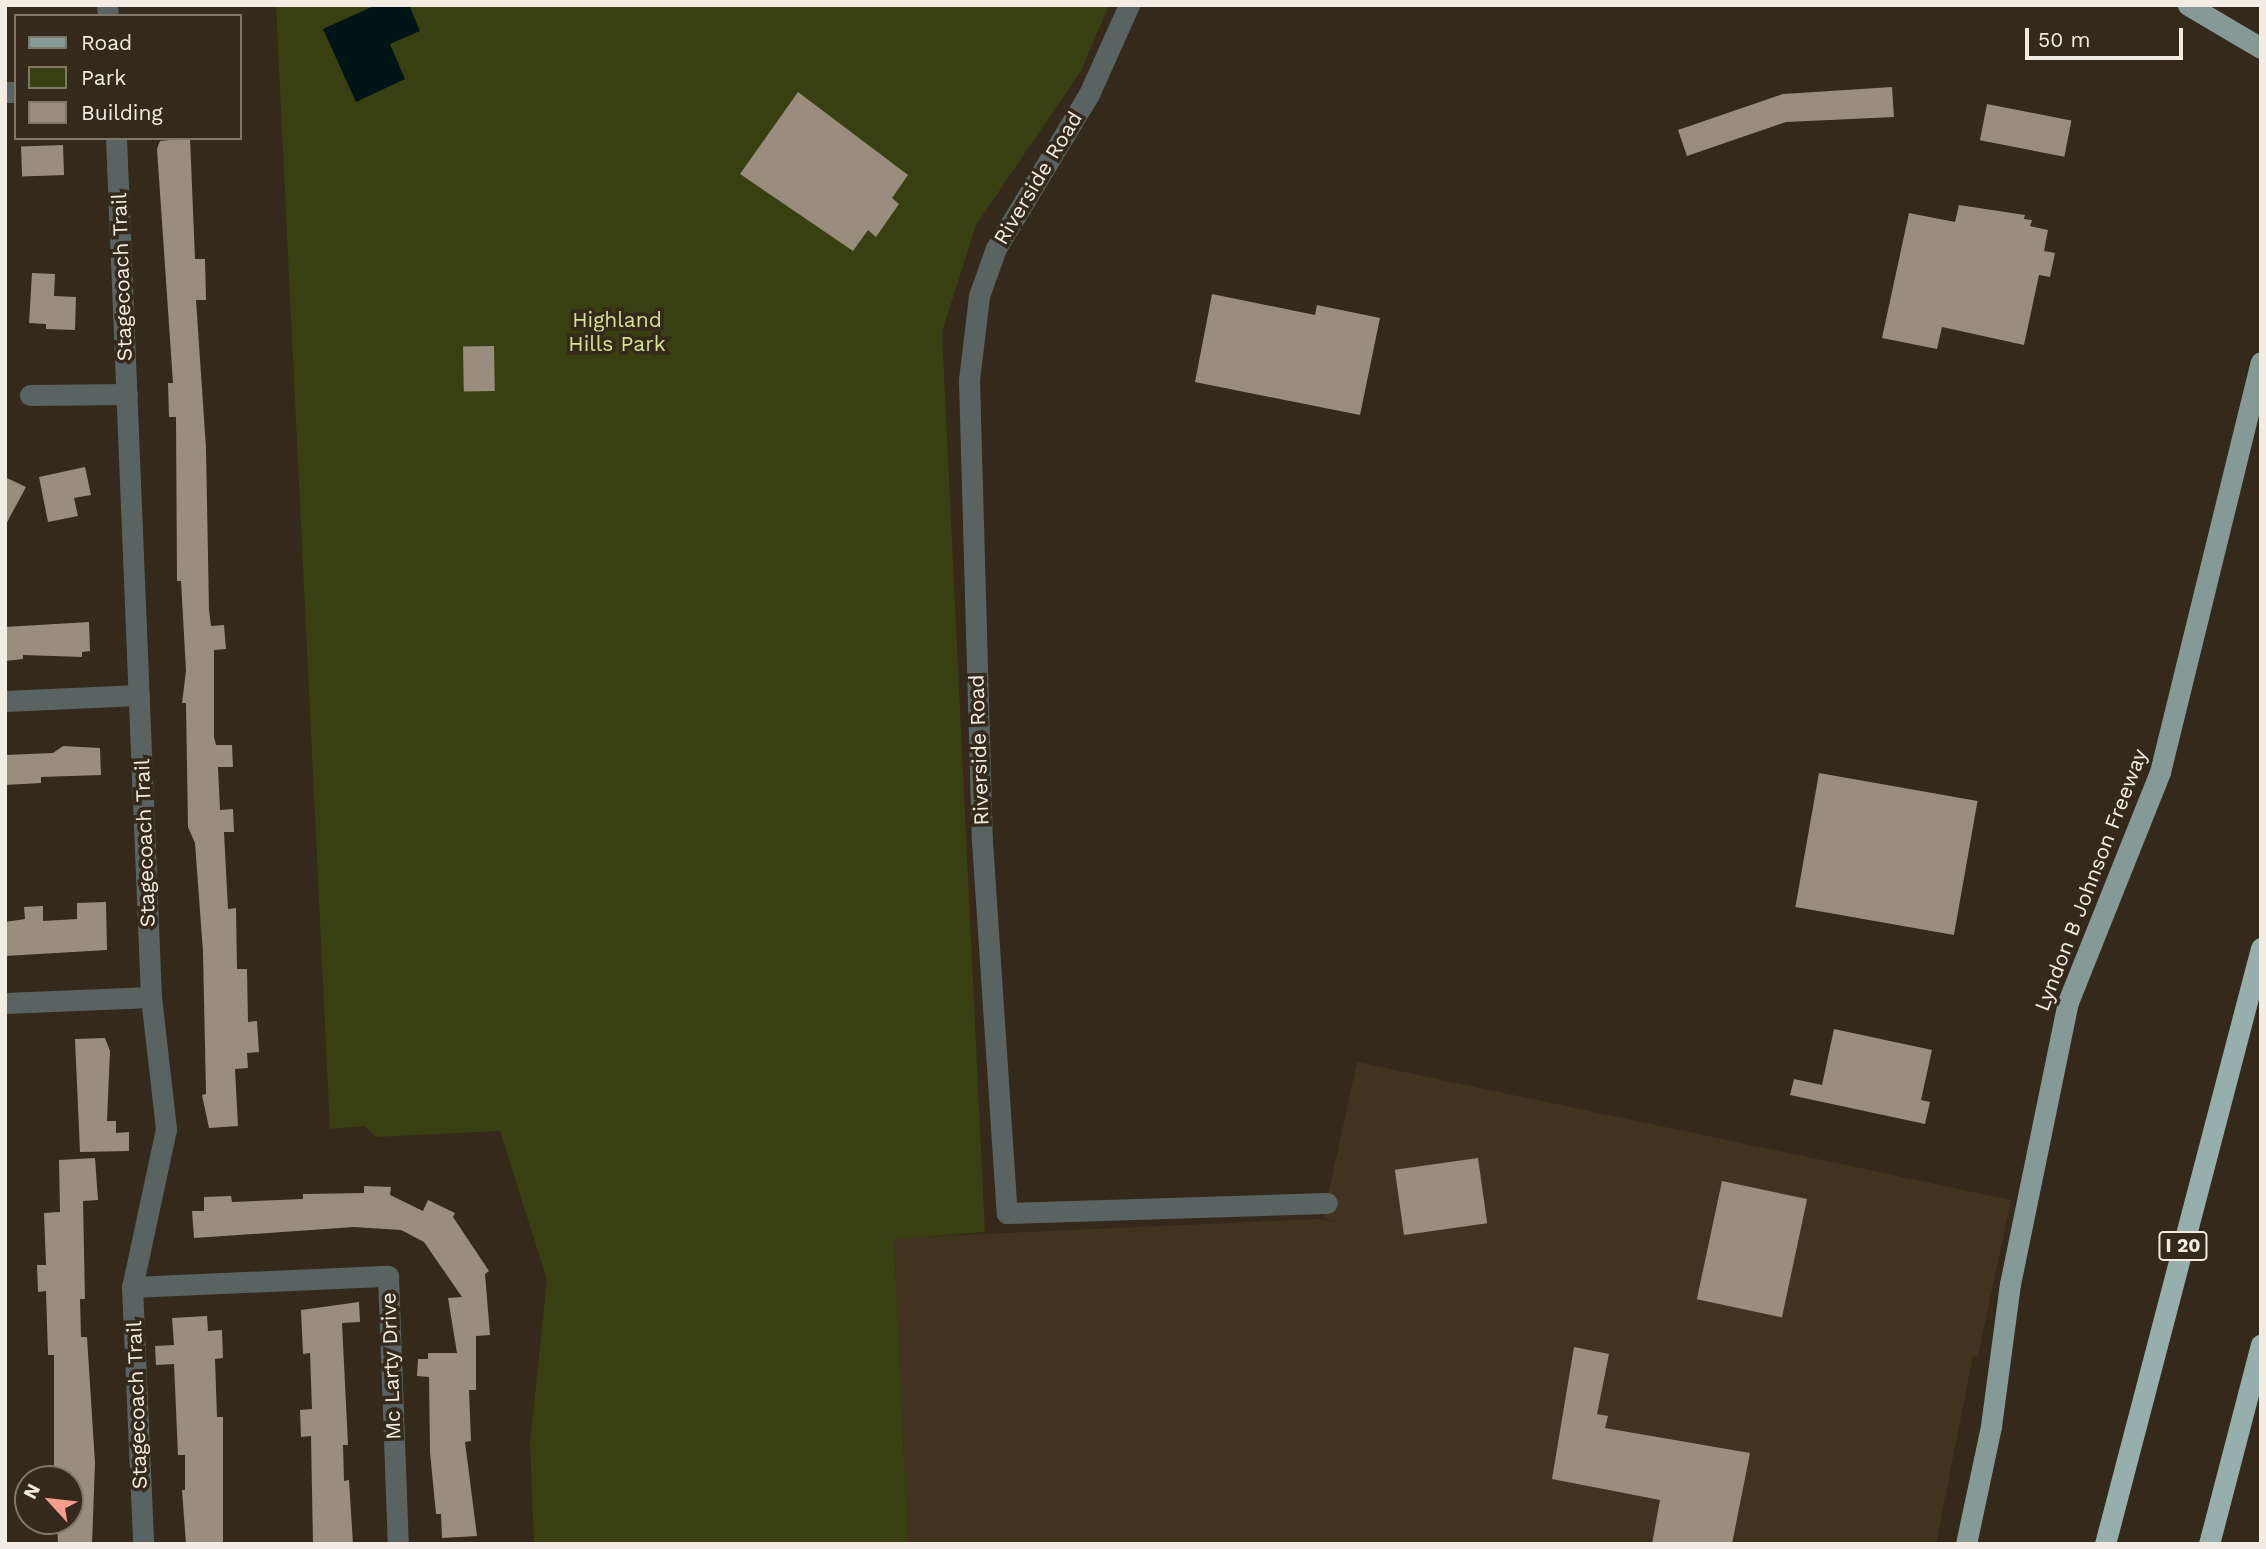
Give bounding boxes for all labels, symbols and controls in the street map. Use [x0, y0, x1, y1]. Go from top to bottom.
legend [14, 14, 242, 140]
scale bar [2028, 14, 2186, 58]
text: 50 m [2038, 27, 2090, 52]
text: Road [81, 30, 132, 55]
text: Park [81, 65, 126, 90]
text: Building [81, 100, 163, 125]
street label: Riverside Road [988, 107, 1088, 249]
street label: Stagecoach Trail [106, 192, 138, 362]
park label: Highland Hills Park [568, 307, 666, 357]
street label: Riverside Road [964, 674, 994, 826]
street label: Lyndon B Johnson Freeway [2029, 745, 2153, 1015]
street label: Stagecoach Trail [129, 758, 161, 928]
road number: I 20 [2157, 1230, 2209, 1262]
street label: Mc Larty Drive [376, 1292, 406, 1440]
street label: Stagecoach Trail [121, 1320, 153, 1490]
north arrow [14, 1465, 84, 1535]
text: N [18, 1480, 45, 1503]

